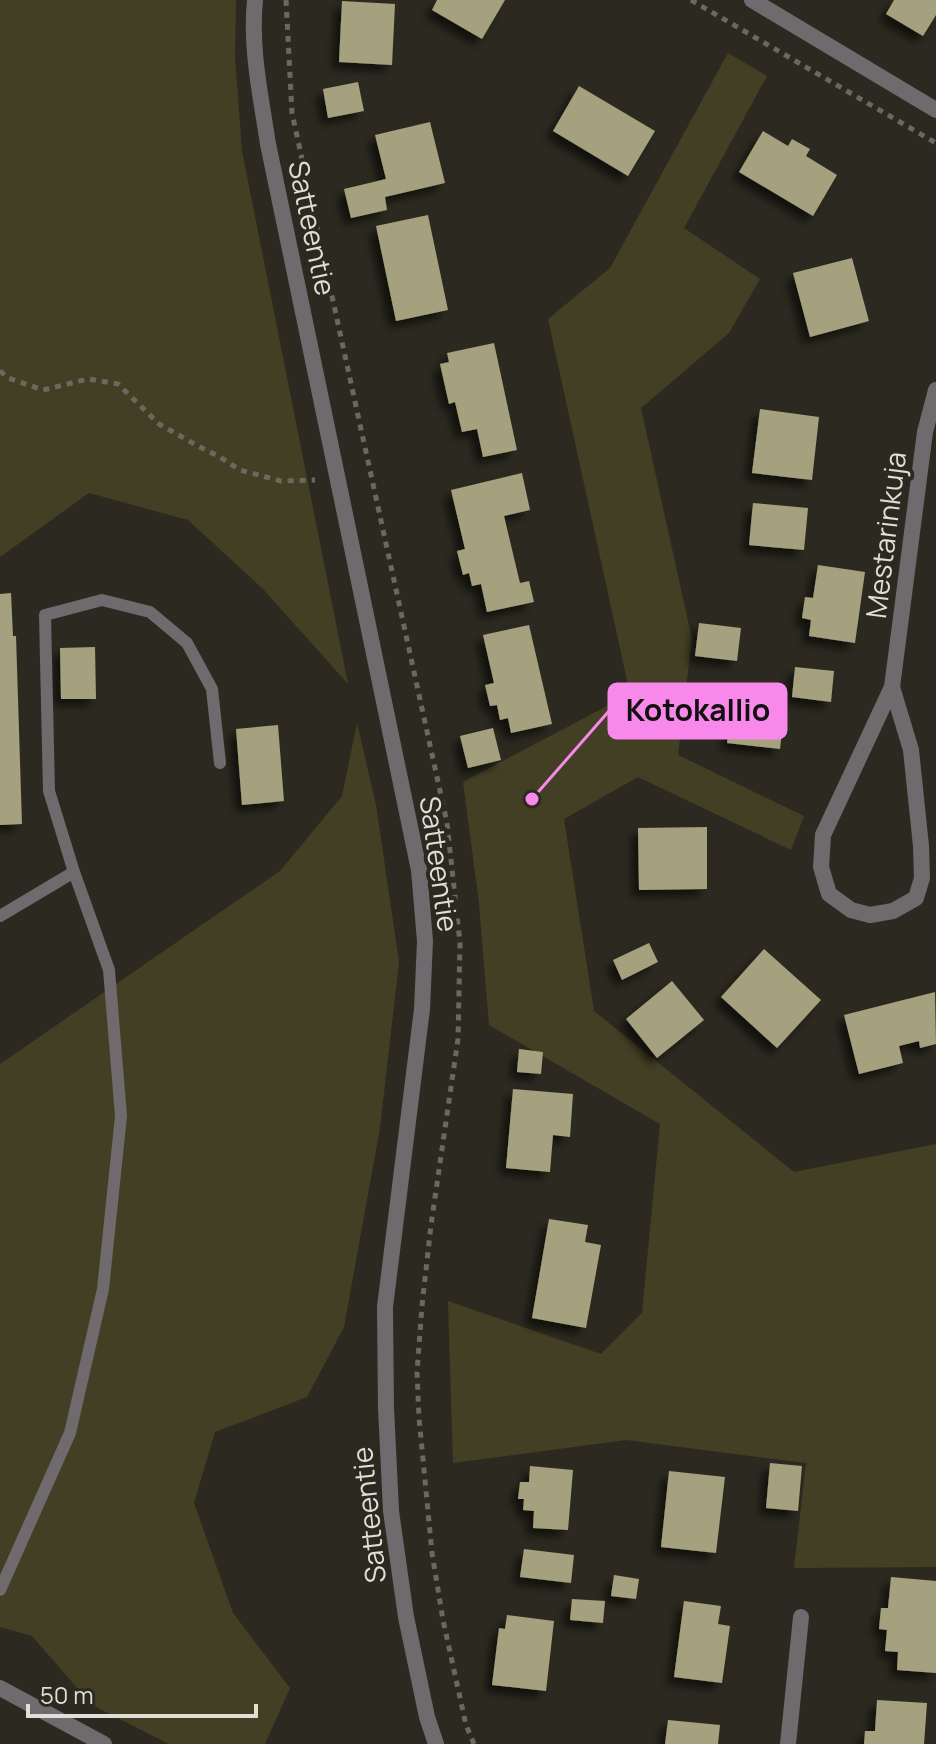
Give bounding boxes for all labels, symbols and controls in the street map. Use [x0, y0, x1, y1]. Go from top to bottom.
street label: Satteentie [280, 157, 346, 299]
street label: Mestarinkuja [856, 449, 914, 620]
callout: Kotokallio [609, 684, 786, 738]
text: Kotokallio [626, 689, 770, 730]
street label: Satteentie [412, 794, 468, 934]
street label: Satteentie [342, 1445, 394, 1585]
scale bar [28, 1668, 256, 1718]
text: 50 m [40, 1678, 94, 1711]

